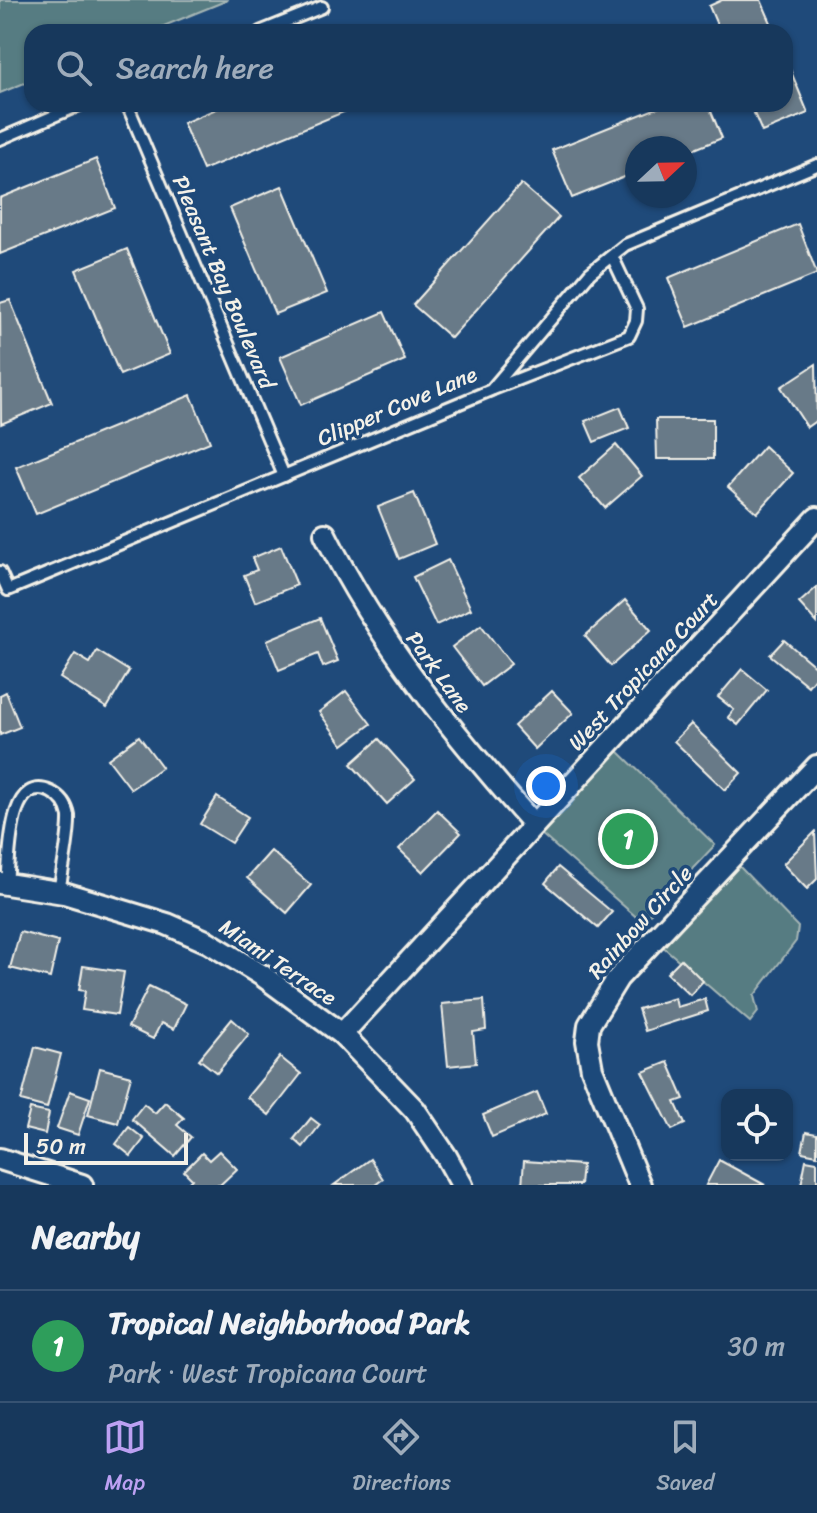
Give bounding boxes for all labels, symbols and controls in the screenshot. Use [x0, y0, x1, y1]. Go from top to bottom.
search box [24, 24, 793, 112]
text: Search here [116, 41, 274, 95]
icon: search [52, 46, 96, 90]
north arrow [625, 136, 697, 208]
street label: Pleasant Bay Boulevard [161, 169, 287, 396]
street label: Clipper Cove Lane [311, 354, 484, 457]
street label: West Tropicana Court [558, 581, 728, 760]
street label: Park Lane [395, 622, 483, 722]
your location [526, 766, 566, 806]
pin: 1 [602, 809, 654, 869]
street label: Rainbow Circle [578, 856, 702, 988]
street label: Miami Terrace [211, 908, 345, 1016]
map controls [721, 1089, 793, 1161]
button: locate [721, 1089, 793, 1161]
text: 50 m [36, 1127, 86, 1166]
scale bar [24, 1129, 188, 1165]
text: Nearby [32, 1207, 140, 1267]
text: Tropical Neighborhood Park [108, 1296, 470, 1350]
text: 1 [52, 1323, 64, 1369]
text: 30 m [728, 1323, 785, 1369]
text: Park · West Tropicana Court [108, 1350, 427, 1396]
tab: Map [103, 1415, 147, 1502]
tab: Directions [352, 1415, 451, 1502]
tab: Saved [656, 1415, 714, 1502]

